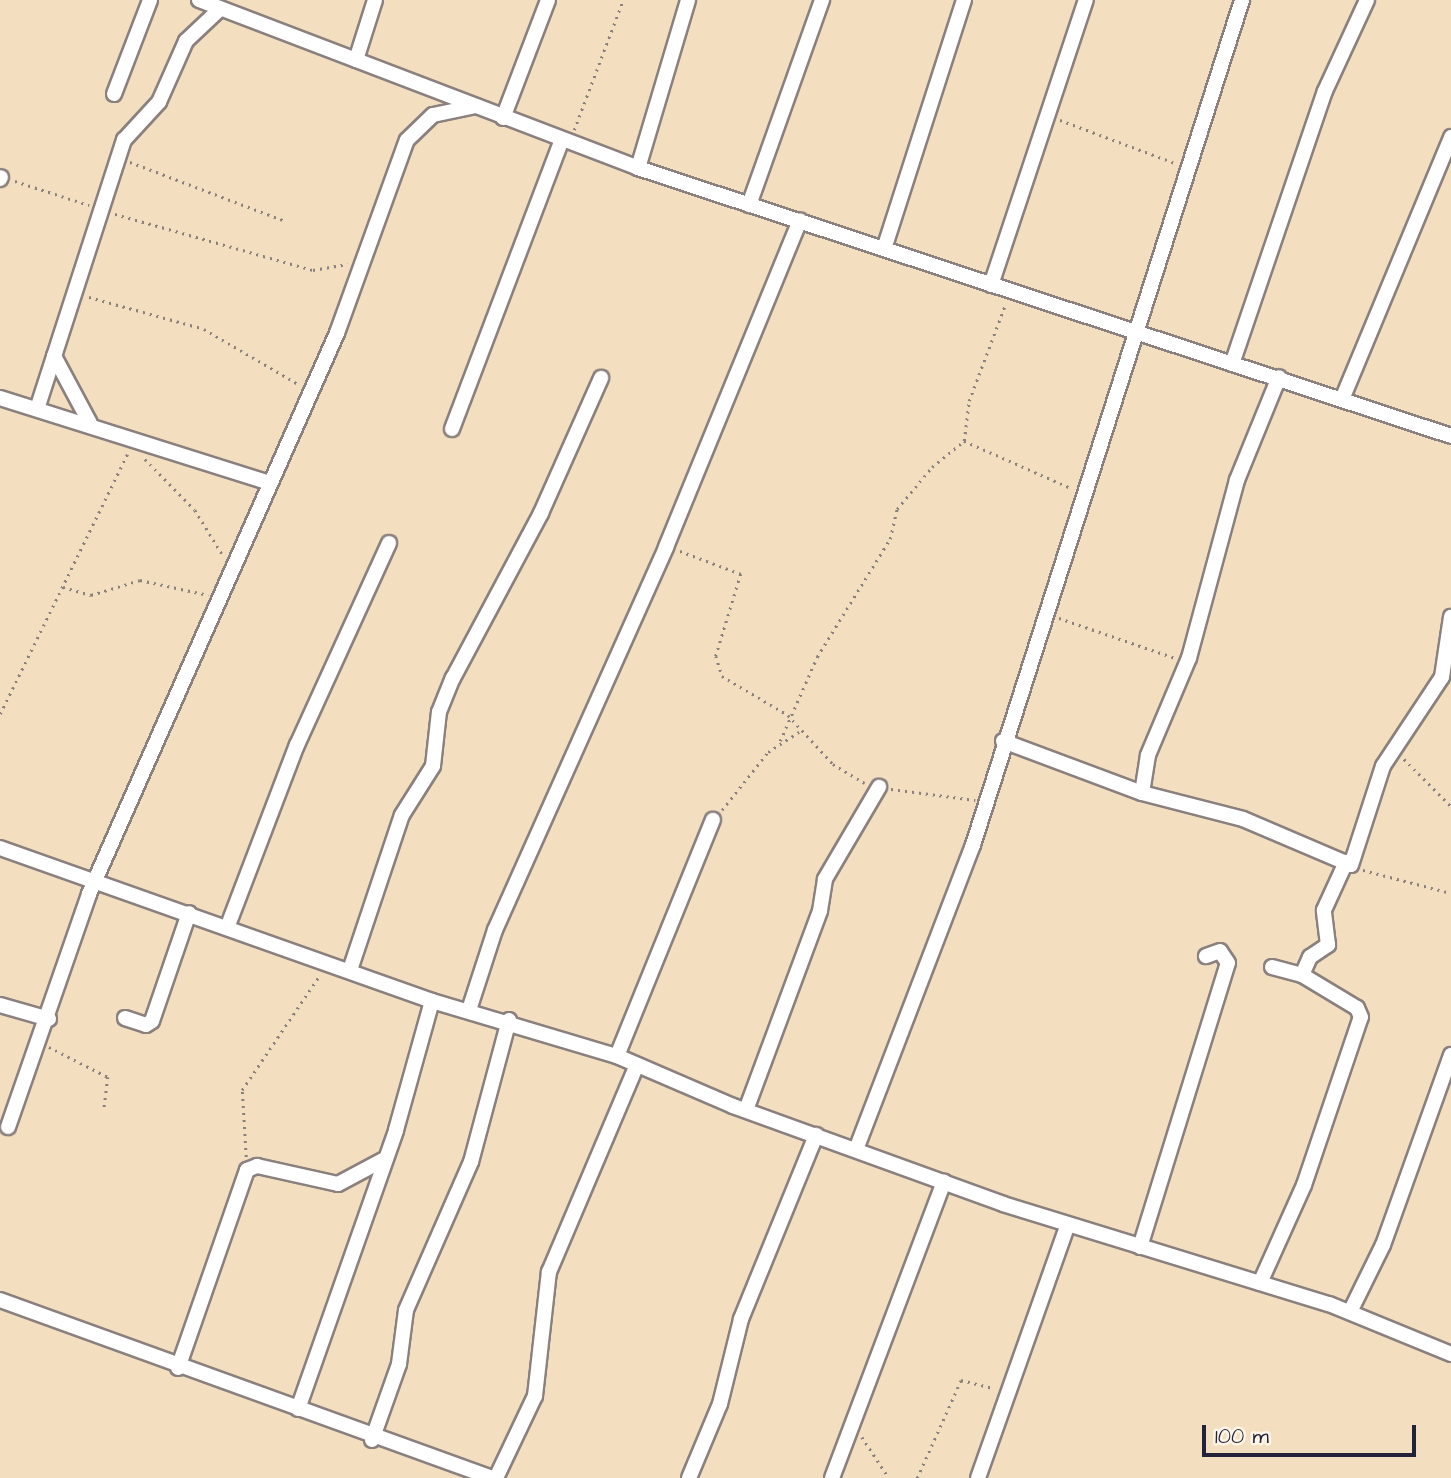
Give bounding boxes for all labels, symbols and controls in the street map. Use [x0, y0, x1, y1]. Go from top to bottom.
scale bar [1206, 1412, 1420, 1456]
text: 100 m [1215, 1422, 1269, 1451]

